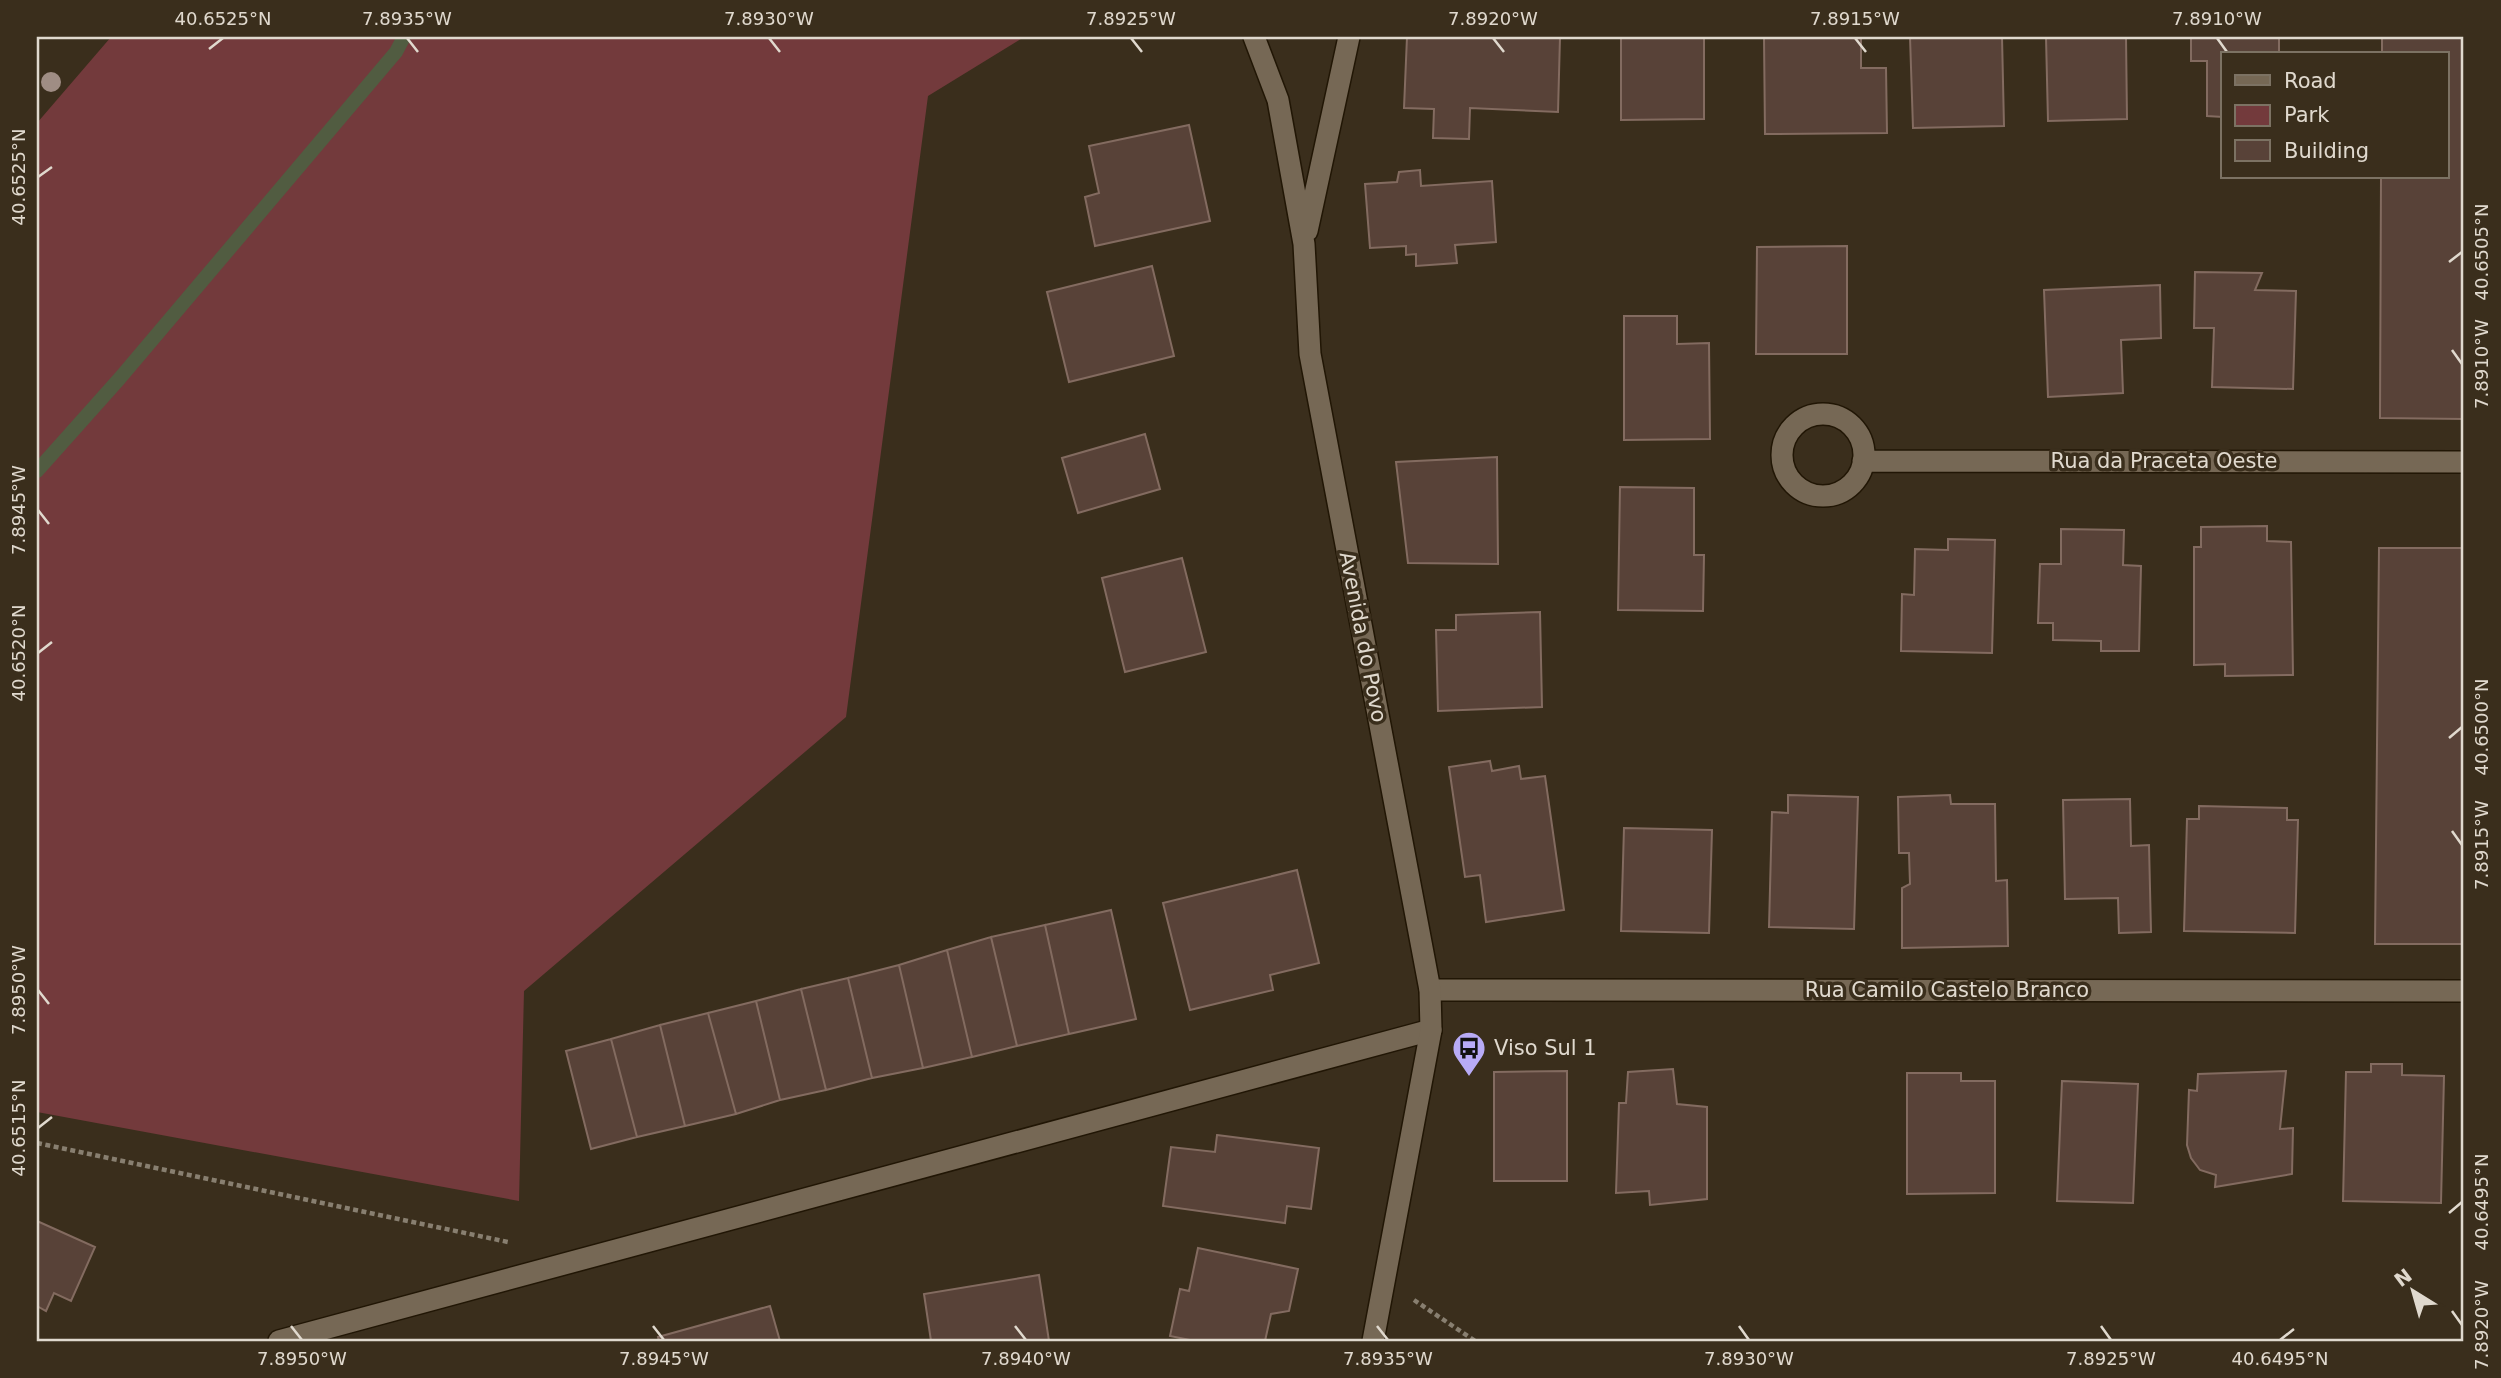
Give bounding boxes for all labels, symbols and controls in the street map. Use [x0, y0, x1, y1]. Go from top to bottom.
text: 40.6525°N [175, 8, 271, 29]
text: 7.8935°W [362, 8, 452, 29]
text: 7.8930°W [724, 8, 814, 29]
text: 7.8925°W [1086, 8, 1176, 29]
text: 7.8920°W [1448, 8, 1538, 29]
text: 7.8915°W [1810, 8, 1900, 29]
text: 7.8910°W [2172, 8, 2262, 29]
legend [2221, 52, 2448, 178]
text: Road [2284, 69, 2337, 93]
text: Park [2284, 103, 2330, 127]
text: 40.6525°N [8, 129, 29, 225]
text: Building [2284, 139, 2369, 163]
text: 40.6505°N [2471, 204, 2492, 300]
text: 7.8910°W [2471, 319, 2492, 409]
street label: Rua da Praceta Oeste [2051, 449, 2277, 473]
text: 7.8945°W [8, 465, 29, 555]
street label: Avenida do Povo [1335, 550, 1391, 724]
text: 40.6520°N [8, 605, 29, 701]
text: 40.6500°N [2471, 679, 2492, 775]
text: 7.8915°W [2471, 800, 2492, 890]
text: 7.8950°W [8, 945, 29, 1035]
street label: Rua Camilo Castelo Branco [1805, 978, 2089, 1002]
bus stop icon: Viso Sul 1 [1450, 1029, 1488, 1078]
place label: Viso Sul 1 [1494, 1036, 1597, 1060]
text: 40.6515°N [8, 1080, 29, 1176]
text: 40.6495°N [2471, 1154, 2492, 1250]
north arrow [2378, 1256, 2448, 1326]
text: N [2390, 1264, 2416, 1291]
text: 7.8920°W [2471, 1280, 2492, 1370]
text: 7.8950°W [257, 1348, 347, 1369]
text: 7.8945°W [619, 1348, 709, 1369]
text: 7.8940°W [981, 1348, 1071, 1369]
text: 7.8935°W [1343, 1348, 1433, 1369]
text: 7.8930°W [1704, 1348, 1794, 1369]
text: 7.8925°W [2066, 1348, 2156, 1369]
text: 40.6495°N [2232, 1348, 2328, 1369]

